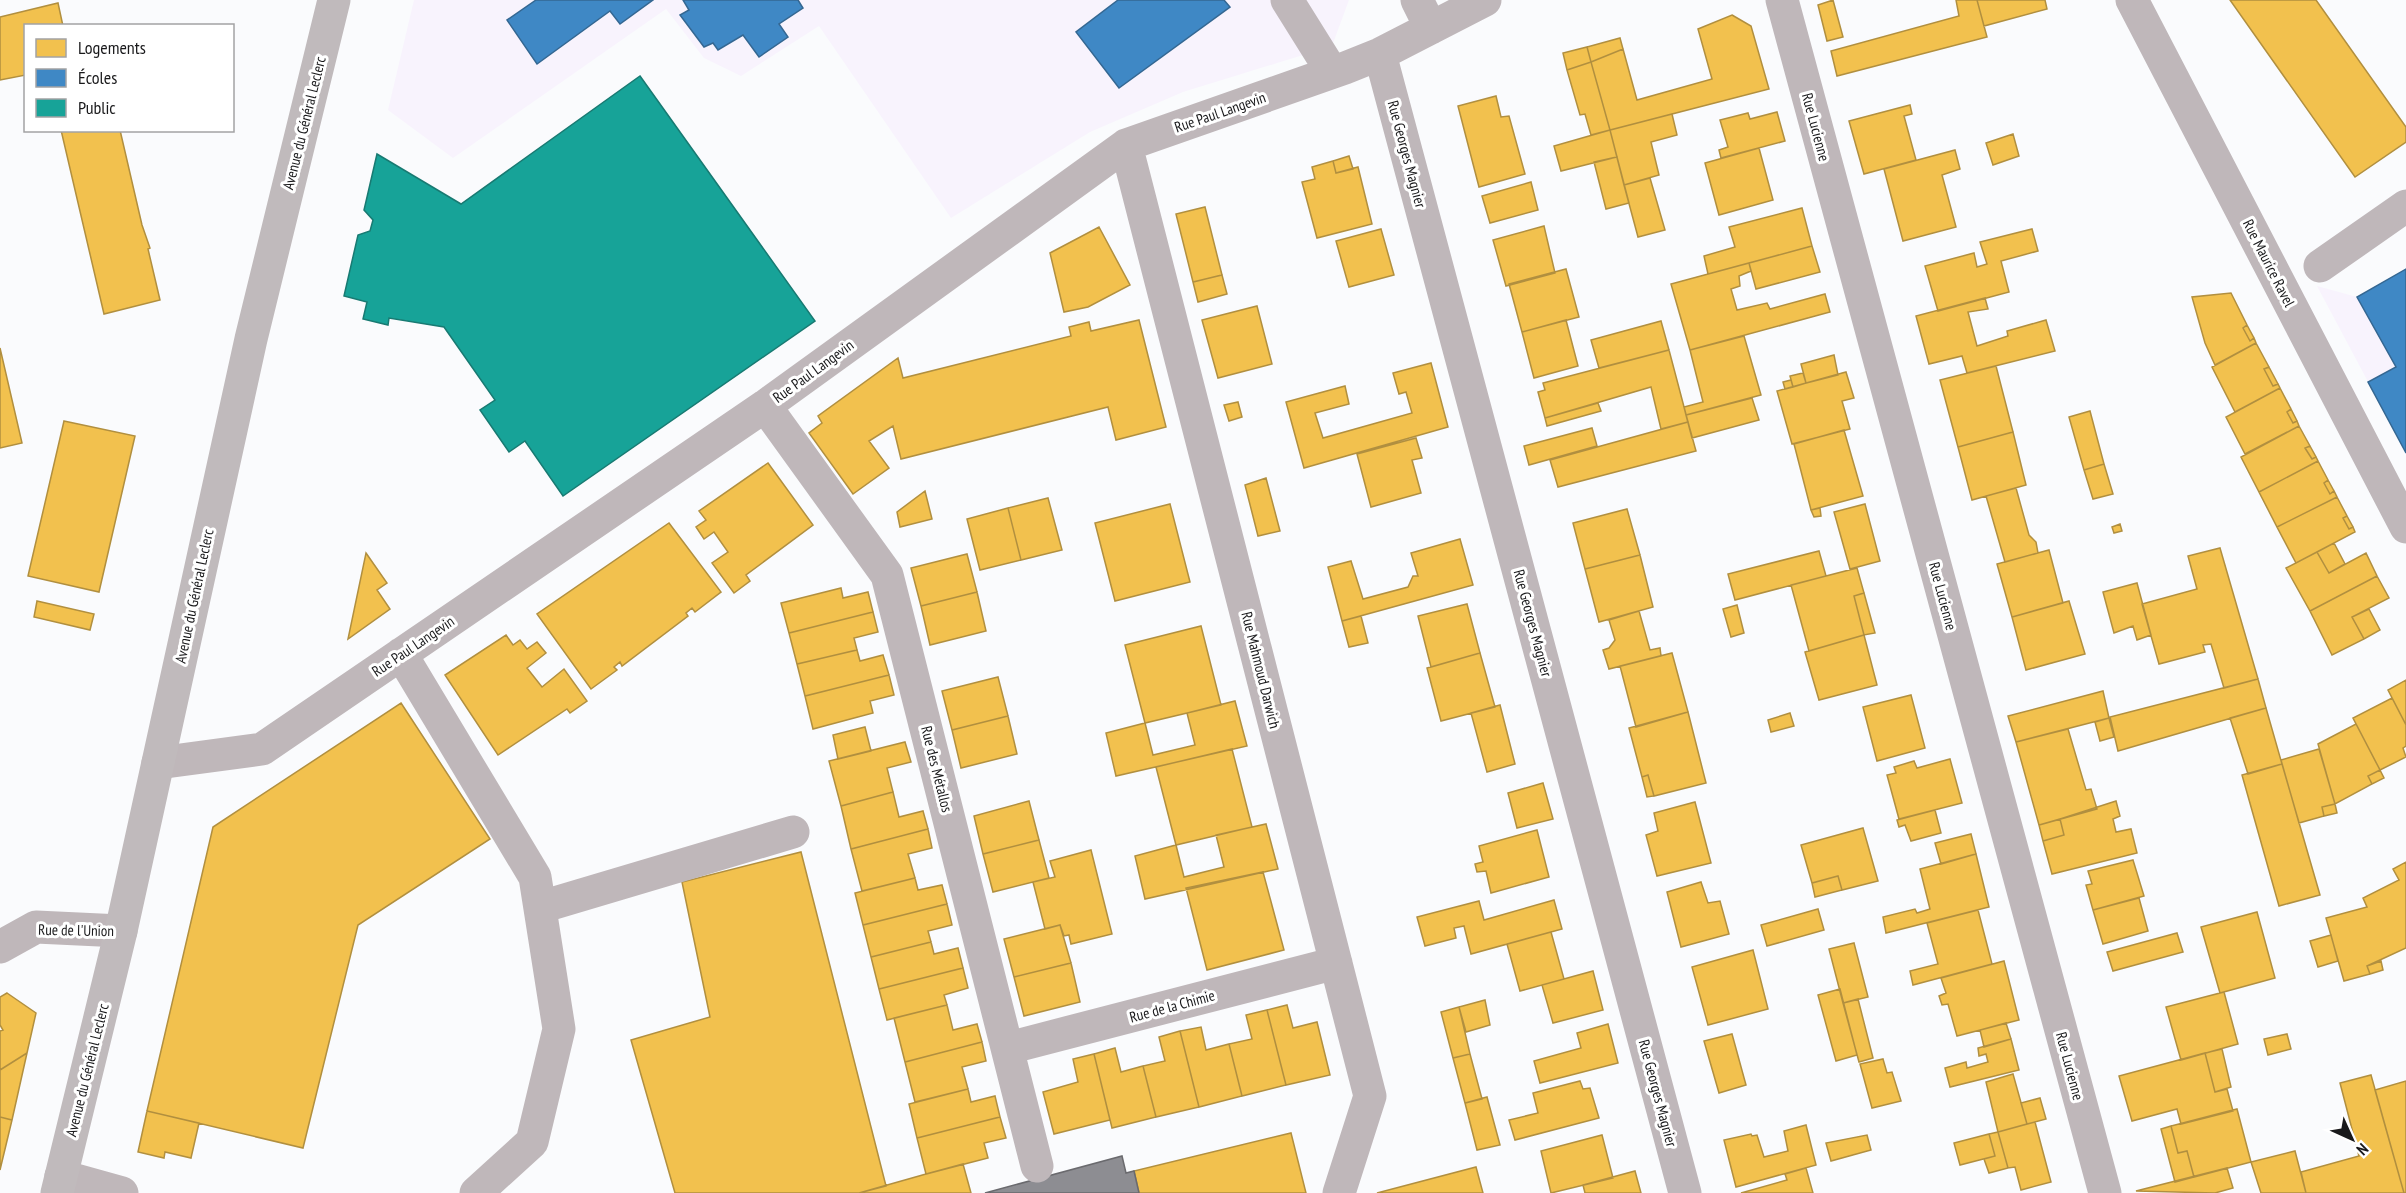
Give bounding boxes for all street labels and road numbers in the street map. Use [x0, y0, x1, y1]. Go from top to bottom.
street label: Avenue du Général Leclerc [278, 54, 330, 192]
street label: Rue Paul Langevin [1172, 88, 1268, 136]
street label: Rue Lucienne [1798, 91, 1834, 163]
street label: Rue Georges Magnier [1384, 98, 1431, 211]
street label: Rue Maurice Ravel [2239, 216, 2299, 310]
street label: Rue Paul Langevin [769, 335, 857, 407]
street label: Avenue du Général Leclerc [171, 527, 218, 665]
street label: Rue Lucienne [1925, 560, 1961, 632]
street label: Rue Georges Magnier [1510, 567, 1557, 680]
street label: Rue Mahmoud Darwich [1237, 610, 1285, 730]
street label: Rue Paul Langevin [368, 611, 458, 681]
street label: Rue des Métallos [917, 724, 957, 814]
street label: Rue de l'Union [38, 920, 114, 940]
street label: Rue de la Chimie [1127, 985, 1217, 1027]
street label: Avenue du Général Leclerc [61, 1001, 113, 1139]
street label: Rue Lucienne [2052, 1030, 2088, 1102]
street label: Rue Georges Magnier [1635, 1037, 1682, 1150]

